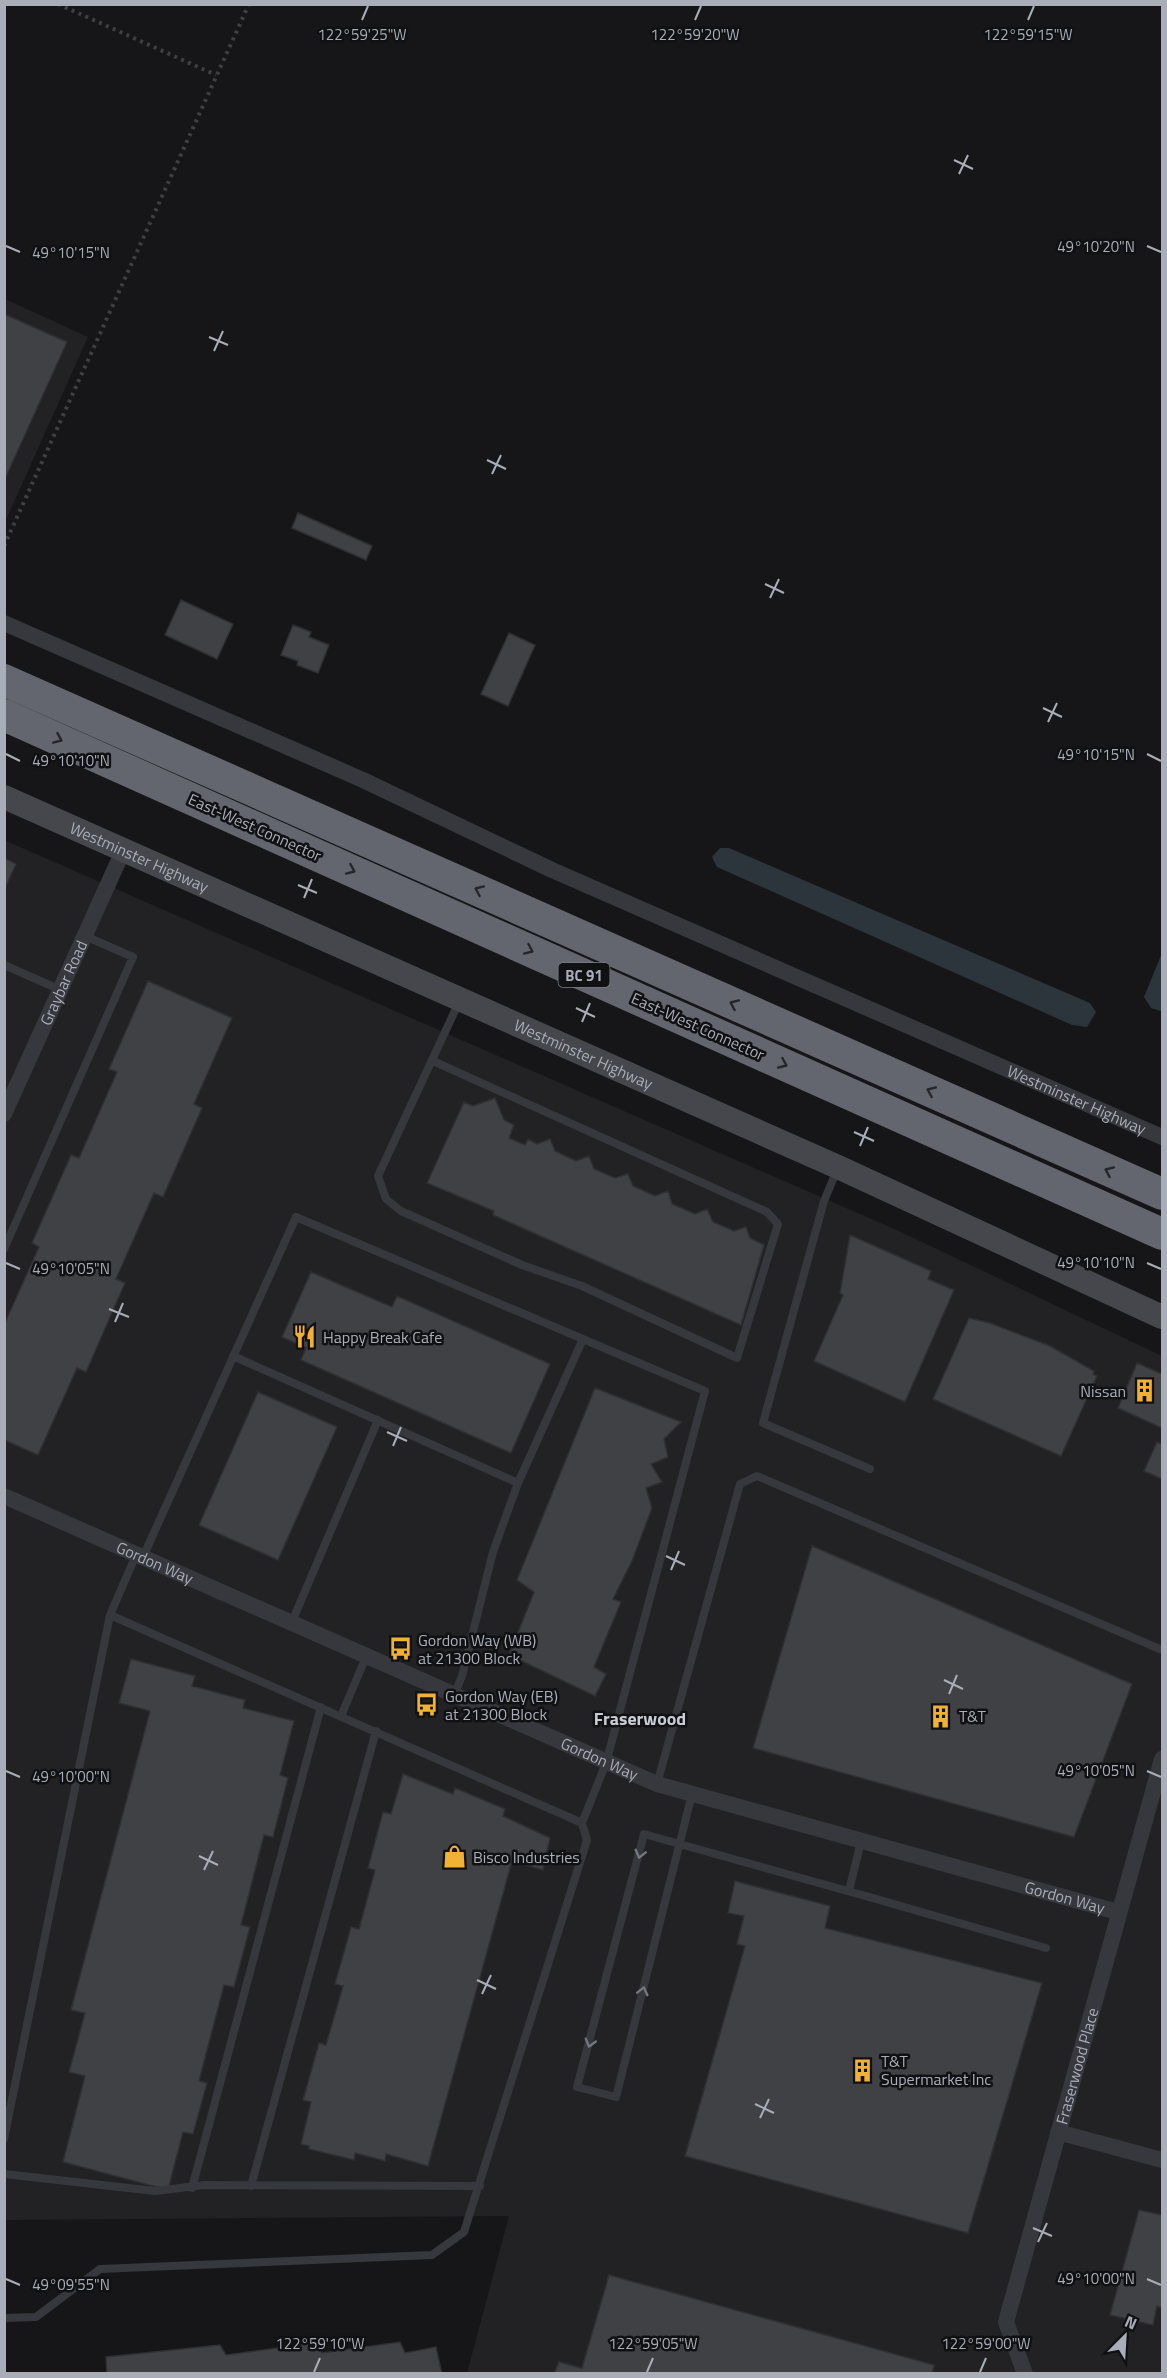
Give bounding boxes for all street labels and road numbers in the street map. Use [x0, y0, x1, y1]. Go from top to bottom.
street label: East-West Connector [185, 787, 326, 867]
street label: Westminster Highway [66, 816, 213, 898]
street label: Graybar Road [34, 936, 93, 1029]
road number: BC 91 [558, 963, 610, 987]
street label: East-West Connector [628, 986, 769, 1066]
street label: Westminster Highway [510, 1013, 657, 1096]
street label: Westminster Highway [1003, 1059, 1150, 1141]
street label: Gordon Way [112, 1535, 198, 1590]
street label: Gordon Way [557, 1731, 642, 1786]
street label: Gordon Way [1022, 1875, 1108, 1920]
street label: Fraserwood Place [1049, 2005, 1105, 2127]

